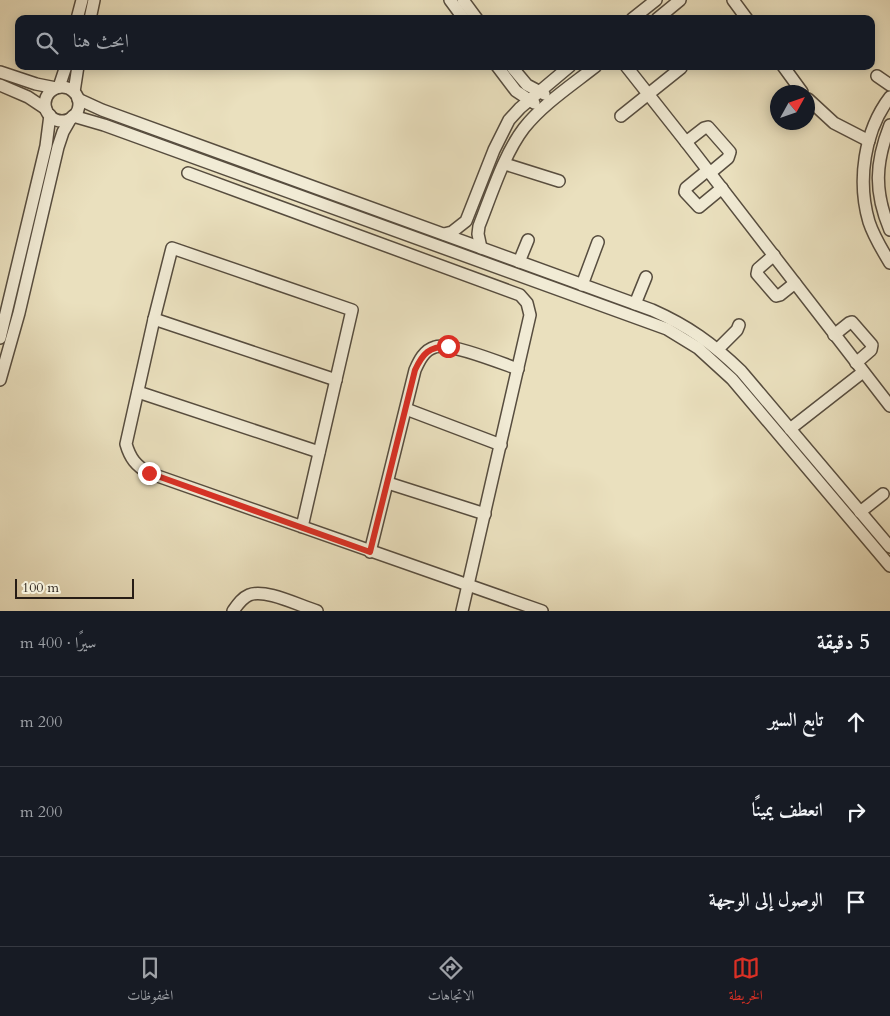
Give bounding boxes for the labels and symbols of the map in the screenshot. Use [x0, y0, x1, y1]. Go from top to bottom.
north arrow [770, 85, 815, 130]
route start [437, 335, 460, 358]
route end [138, 462, 161, 485]
scale bar [15, 576, 134, 599]

